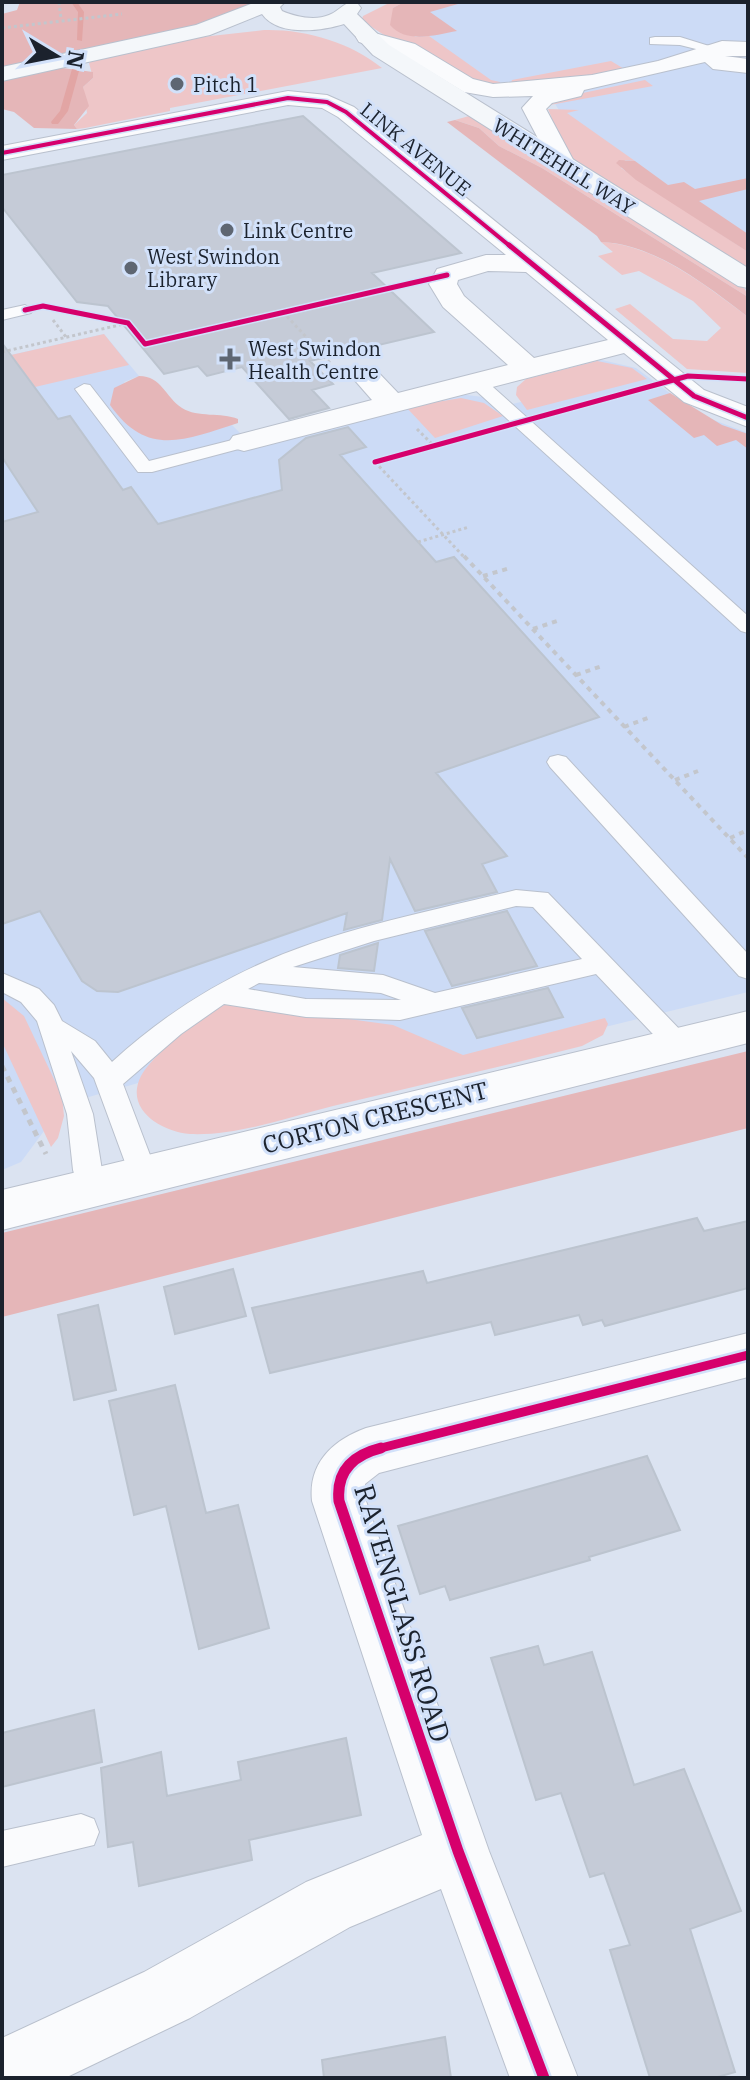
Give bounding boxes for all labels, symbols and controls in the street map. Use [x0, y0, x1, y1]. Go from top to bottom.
north arrow [16, 16, 96, 96]
text: N [60, 48, 92, 71]
place label: Pitch 1 [193, 71, 258, 98]
marker: Pitch 1 [168, 75, 186, 93]
street label: LINK AVENUE [355, 96, 477, 202]
street label: WHITEHILL WAY [488, 111, 640, 221]
place label: Link Centre [243, 217, 353, 244]
marker: Link Centre [218, 221, 236, 239]
place label: West Swindon Library [147, 243, 280, 293]
marker: West Swindon Library [122, 259, 140, 277]
place label: West Swindon Health Centre [248, 335, 381, 385]
marker: West Swindon Health Centre [219, 348, 241, 370]
street label: CORTON CRESCENT [259, 1073, 491, 1161]
street label: RAVENGLASS ROAD [346, 1480, 460, 1746]

